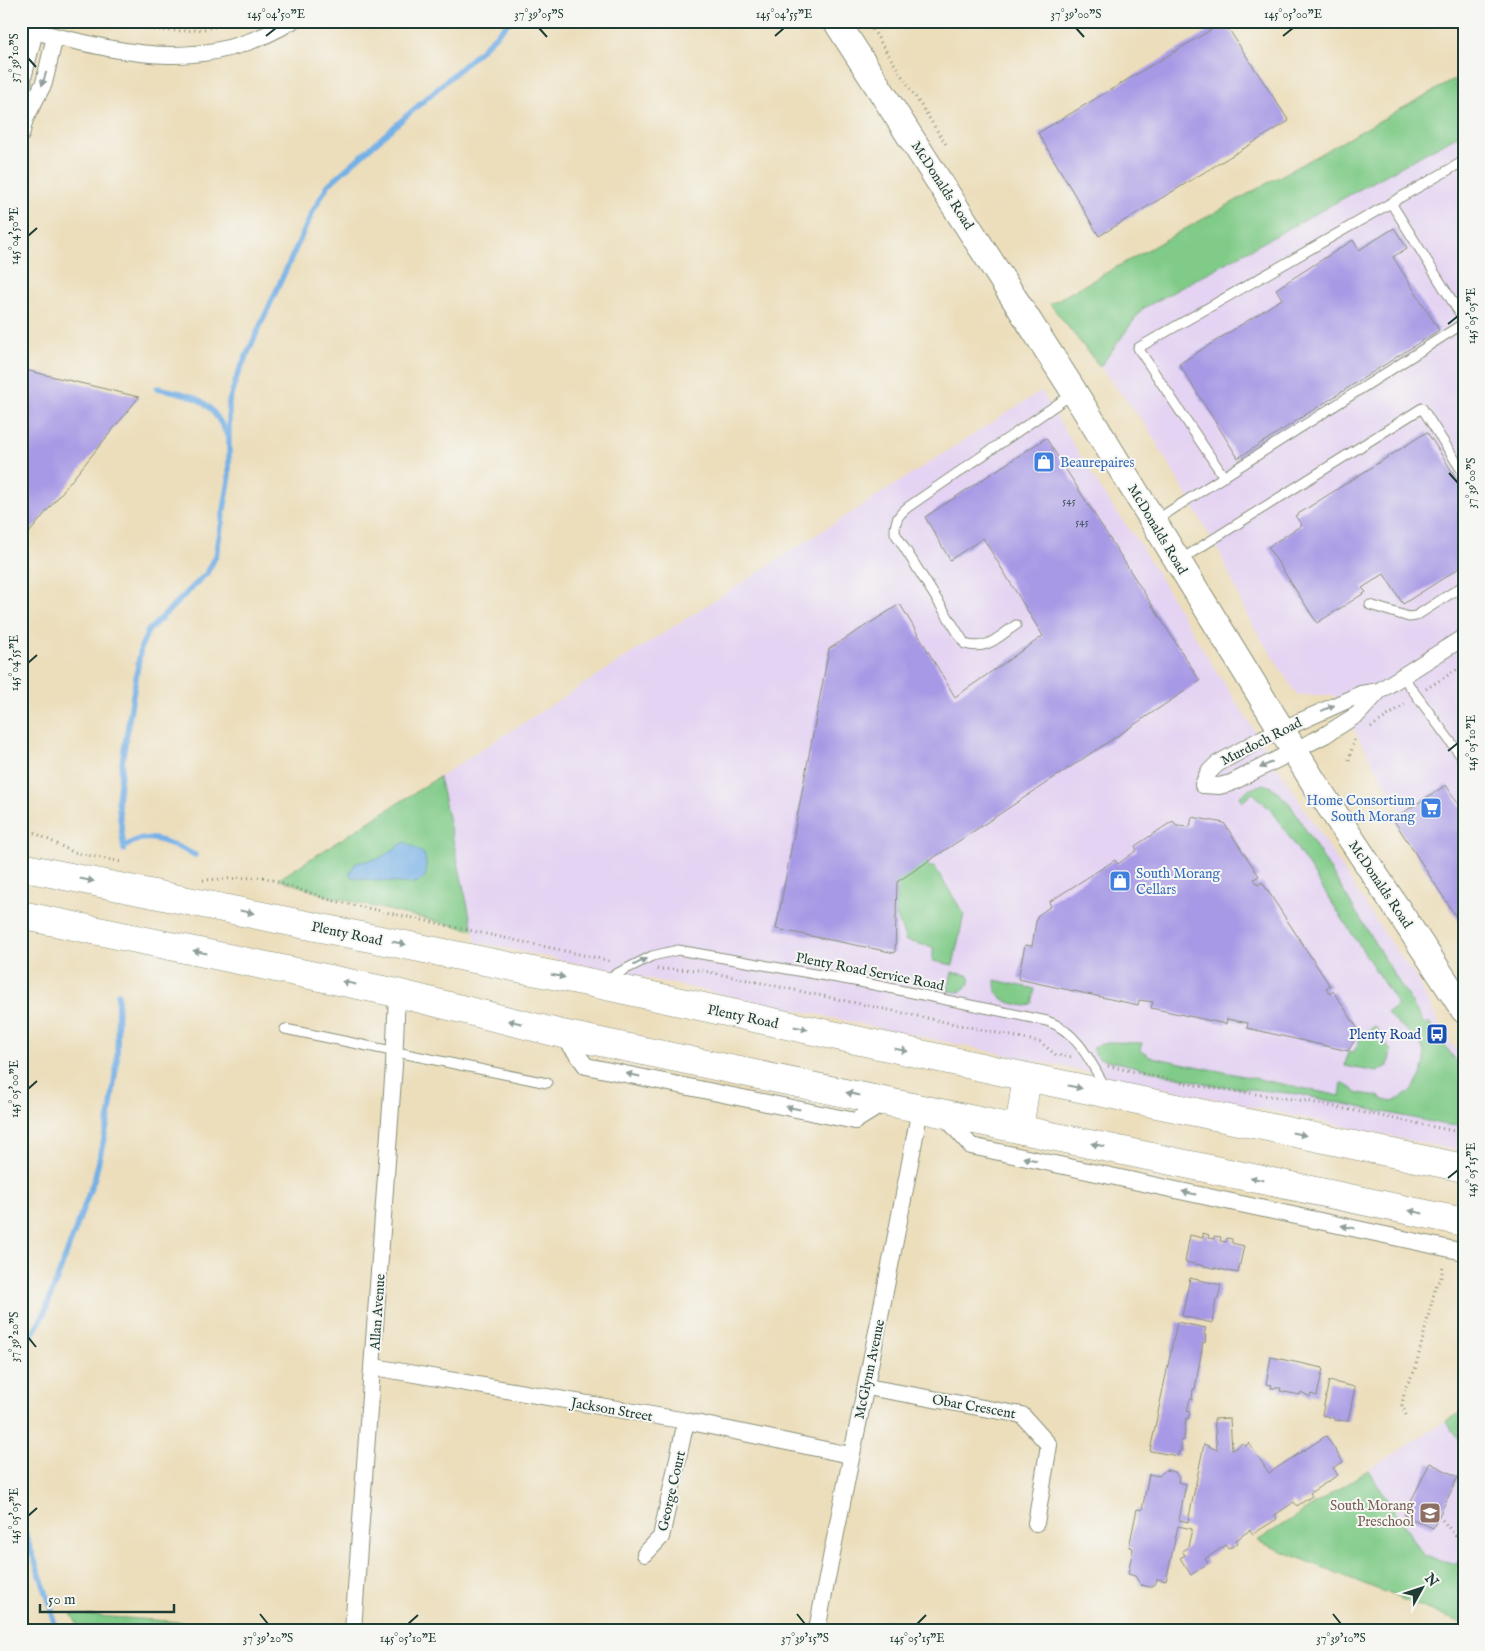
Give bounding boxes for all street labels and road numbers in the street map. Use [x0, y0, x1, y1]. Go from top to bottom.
street label: McDonalds Road [907, 138, 978, 234]
street label: McDonalds Road [1123, 481, 1191, 578]
street label: Murdoch Road [1218, 714, 1305, 770]
street label: McDonalds Road [1344, 837, 1416, 932]
street label: Plenty Road [310, 918, 384, 950]
street label: Plenty Road Service Road [794, 949, 946, 995]
street label: Plenty Road [706, 1001, 780, 1033]
street label: Allan Avenue [366, 1273, 390, 1352]
street label: McGlynn Avenue [851, 1317, 889, 1421]
street label: Obar Crescent [931, 1391, 1017, 1423]
street label: Jackson Street [568, 1394, 654, 1426]
street label: George Court [654, 1449, 690, 1533]

